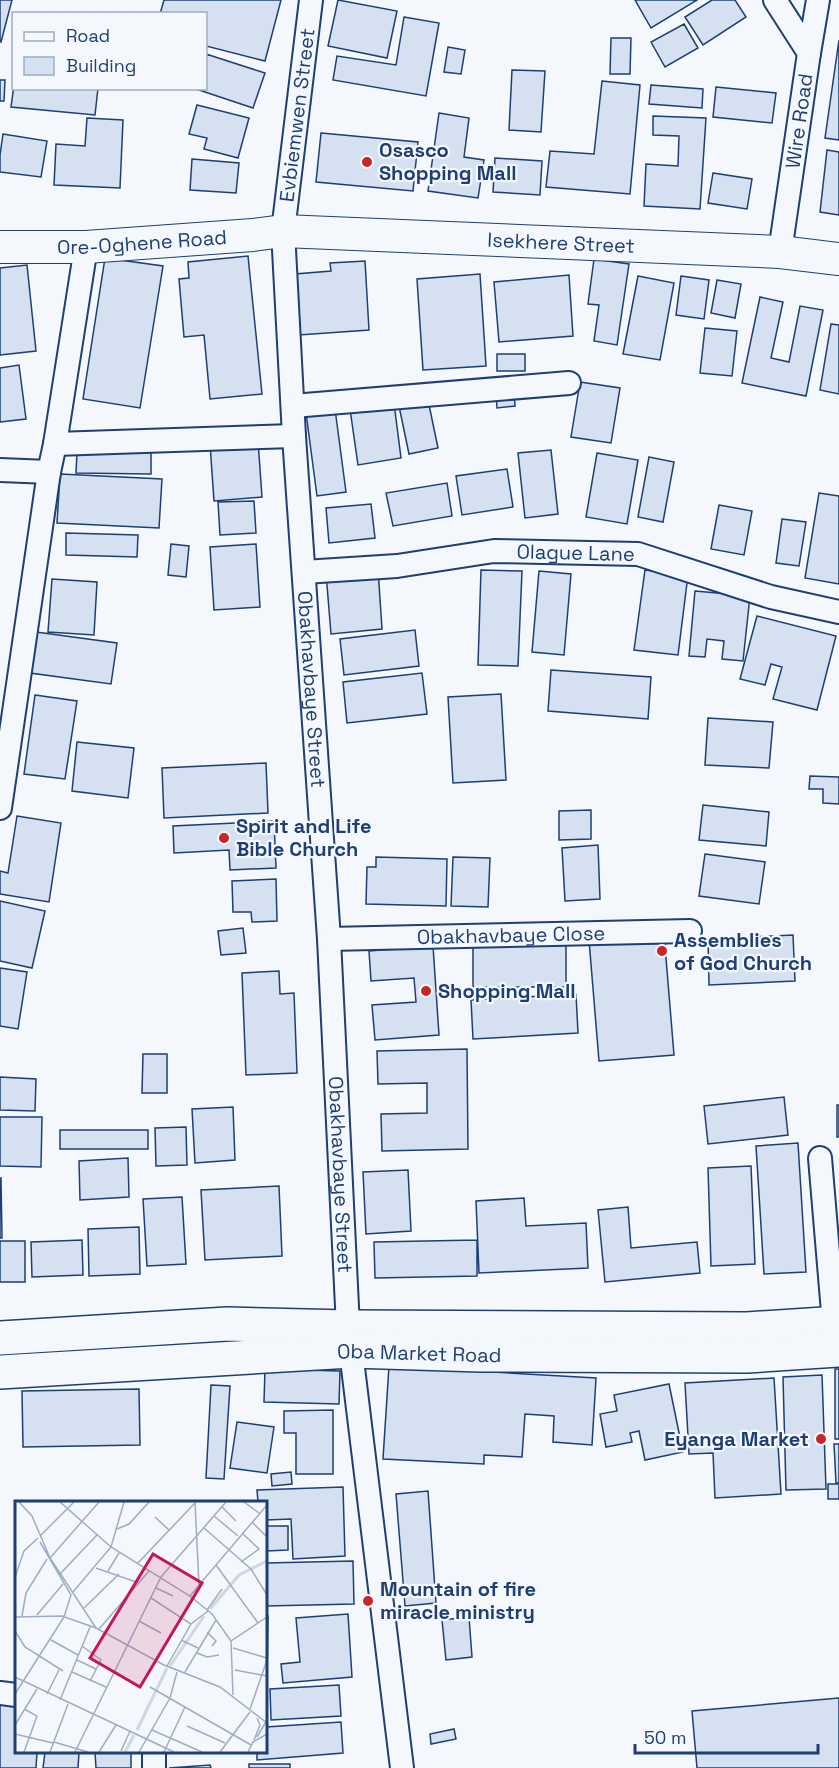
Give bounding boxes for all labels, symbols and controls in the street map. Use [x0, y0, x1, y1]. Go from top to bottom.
legend [12, 12, 207, 90]
text: Road [66, 24, 110, 47]
street label: Evbiemwen Street [273, 27, 321, 203]
text: Building [66, 54, 136, 77]
street label: Wire Road [779, 72, 819, 170]
place label: Osasco Shopping Mall [379, 137, 517, 186]
marker: Osasco Shopping Mall [360, 155, 374, 169]
street label: Ore-Oghene Road [57, 224, 228, 260]
street label: Isekhere Street [487, 227, 635, 259]
street label: Olague Lane [516, 538, 635, 567]
street label: Obakhavbaye Street [292, 590, 331, 789]
place label: Spirit and Life Bible Church [236, 813, 371, 862]
marker: Spirit and Life Bible Church [217, 831, 231, 845]
street label: Obakhavbaye Close [416, 920, 605, 950]
place label: Assemblies of God Church [674, 927, 812, 976]
marker: Assemblies of God Church [655, 944, 669, 958]
place label: Shopping Mall [438, 978, 576, 1004]
marker: Shopping Mall [419, 984, 433, 998]
street label: Obakhavbaye Street [323, 1075, 358, 1274]
street label: Oba Market Road [336, 1338, 502, 1368]
place label: Eyanga Market [664, 1426, 809, 1452]
marker: Eyanga Market [814, 1432, 828, 1446]
inset map [15, 1501, 267, 1753]
place label: Mountain of fire miracle ministry [380, 1576, 536, 1625]
marker: Mountain of fire miracle ministry [361, 1594, 375, 1608]
scale bar [635, 1717, 818, 1755]
text: 50 m [644, 1726, 686, 1749]

